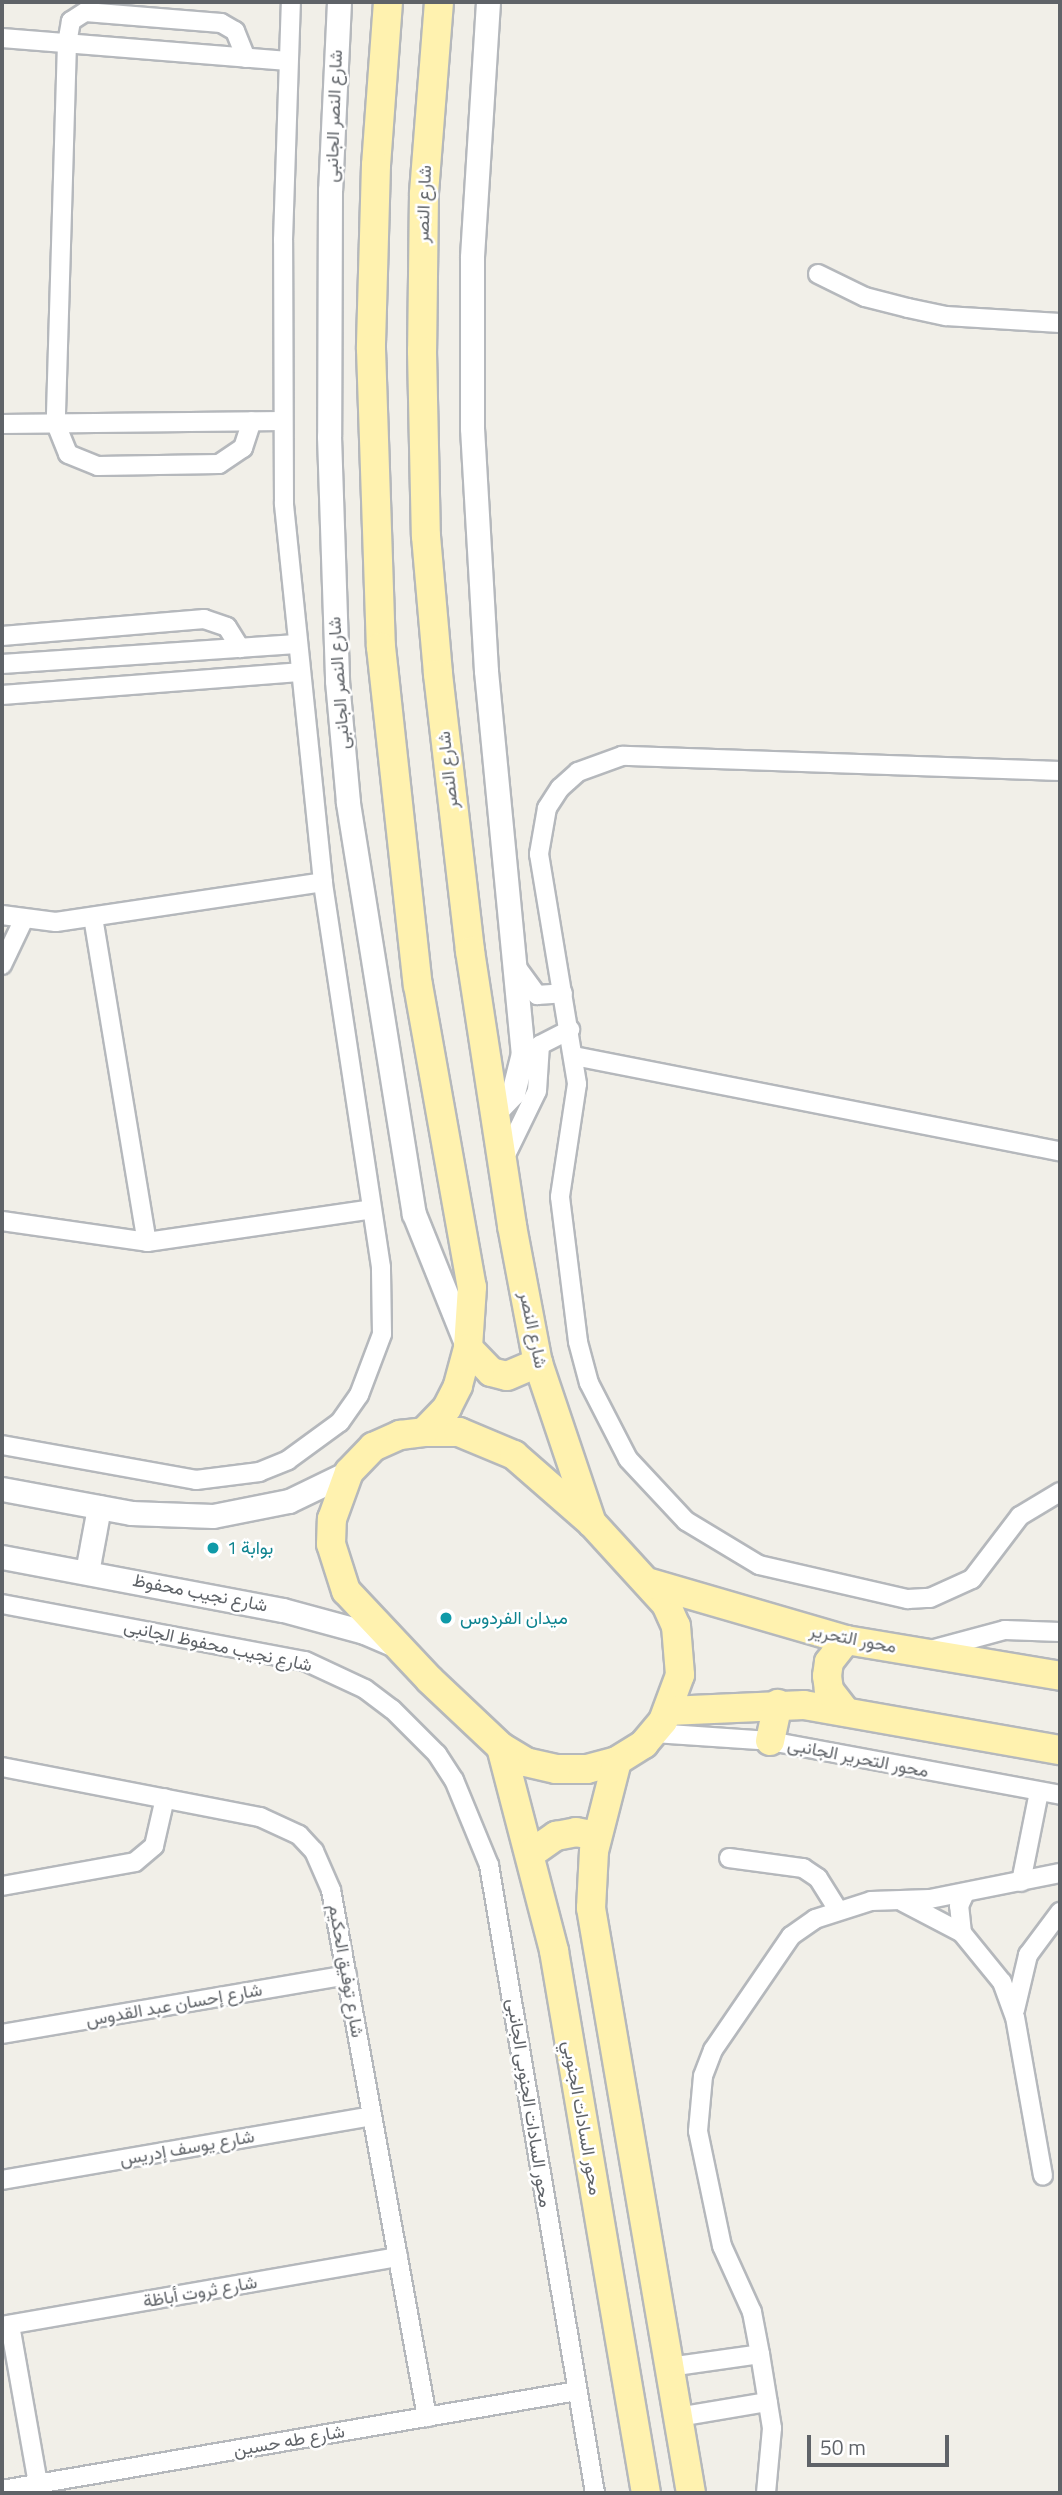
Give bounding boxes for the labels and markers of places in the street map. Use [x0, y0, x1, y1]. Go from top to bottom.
place label: بوابة 1 [227, 1537, 273, 1559]
marker: بوابة 1 [205, 1540, 221, 1556]
place label: ميدان الفردوس [460, 1607, 568, 1629]
marker: ميدان الفردوس [438, 1610, 454, 1626]

